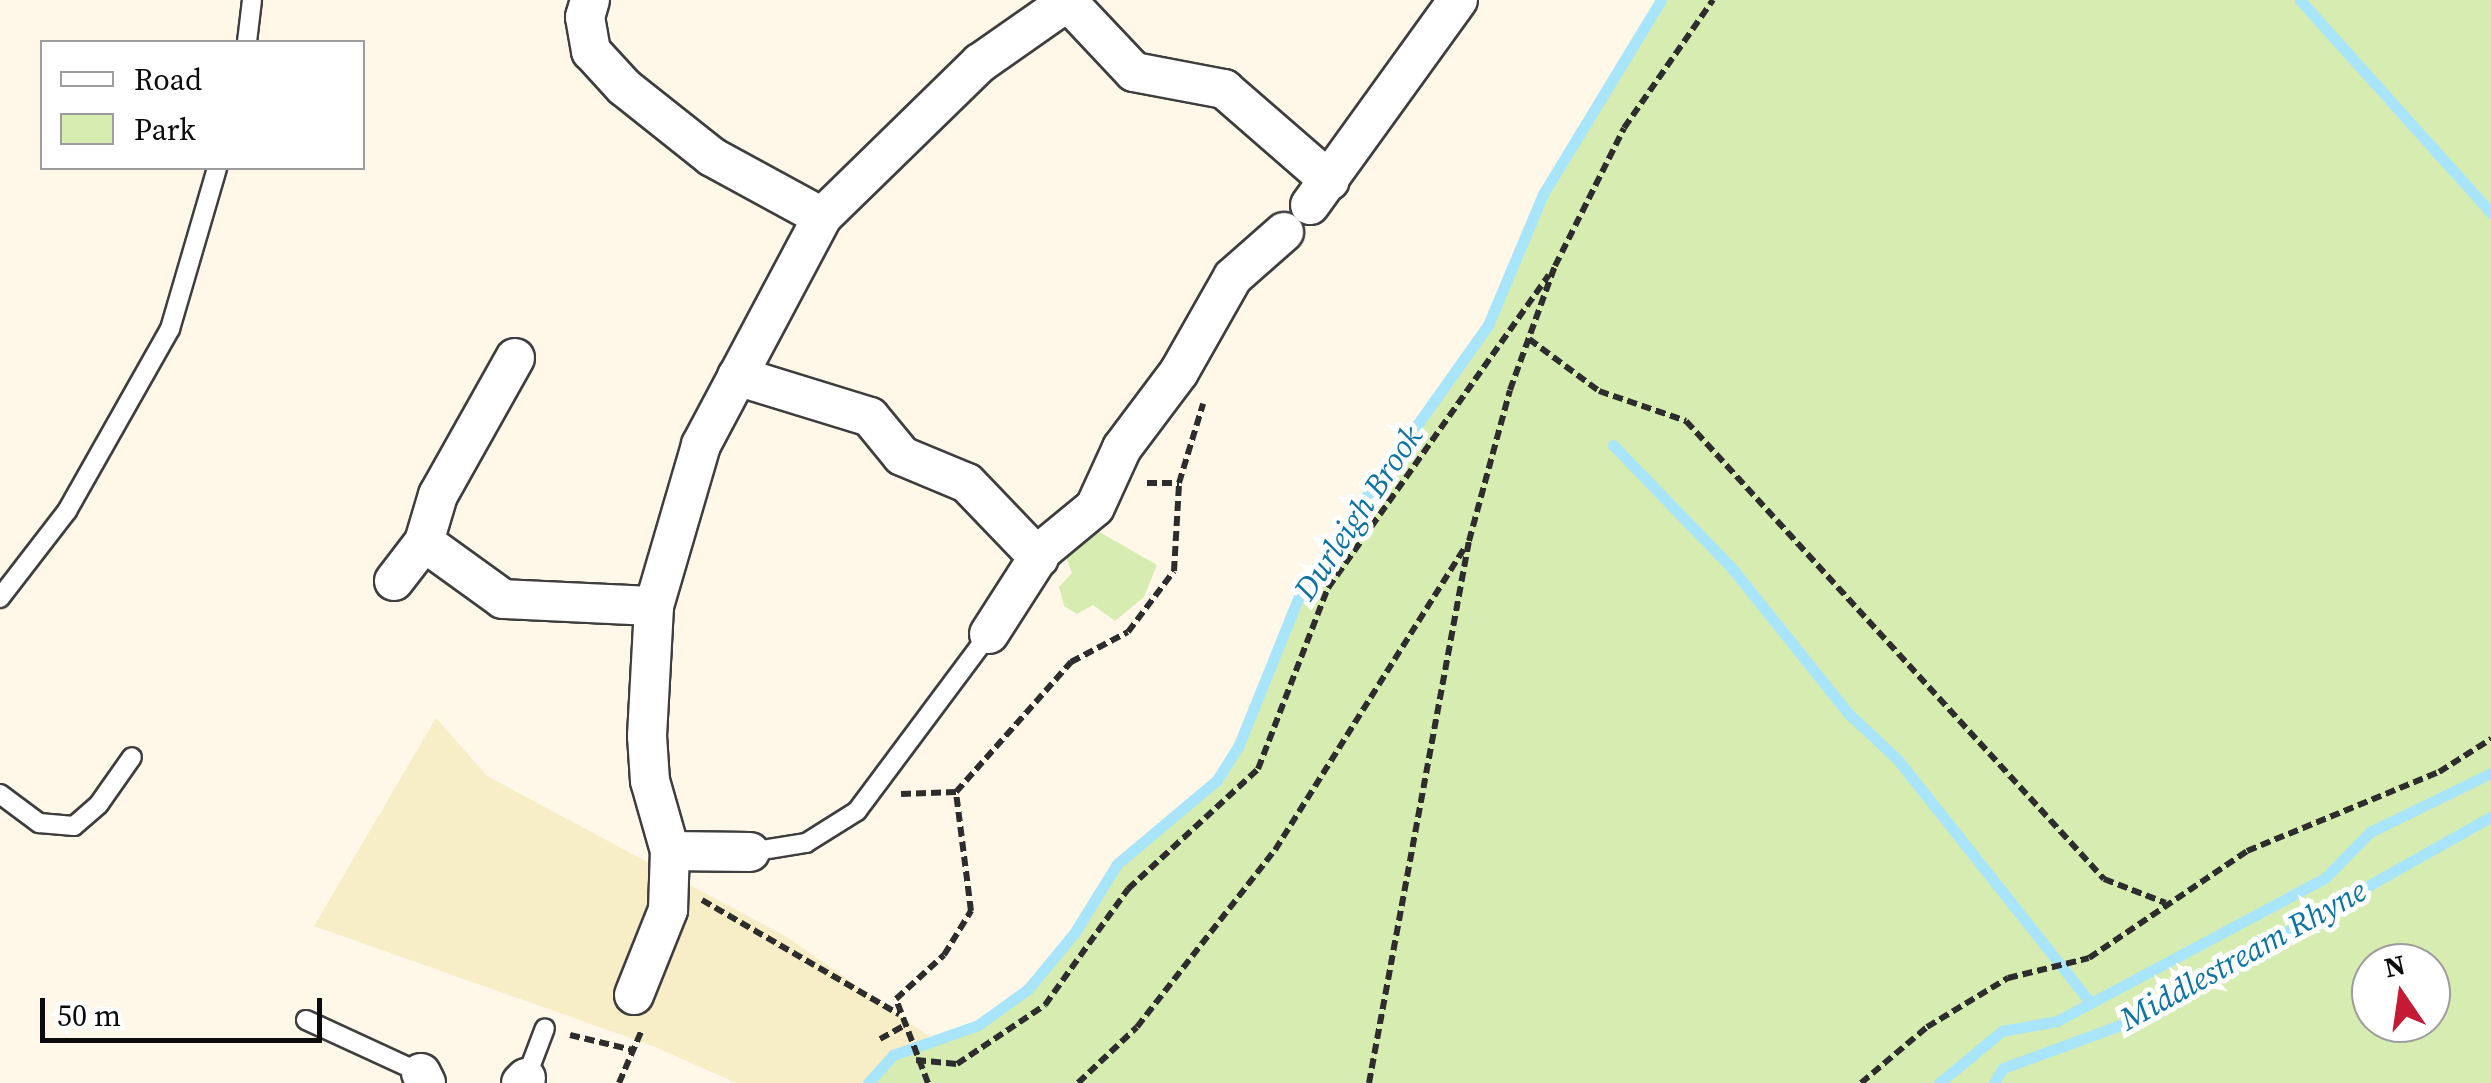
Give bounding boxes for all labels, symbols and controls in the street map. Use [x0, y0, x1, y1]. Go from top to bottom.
legend [40, 40, 365, 170]
text: Road [134, 59, 202, 100]
text: Park [134, 109, 196, 150]
water label: Durleigh Brook [1286, 419, 1430, 607]
water label: Middlestream Rhyne [2113, 871, 2373, 1039]
north arrow [2351, 943, 2451, 1043]
text: N [2380, 945, 2409, 987]
scale bar [45, 978, 328, 1040]
text: 50 m [57, 995, 121, 1036]

